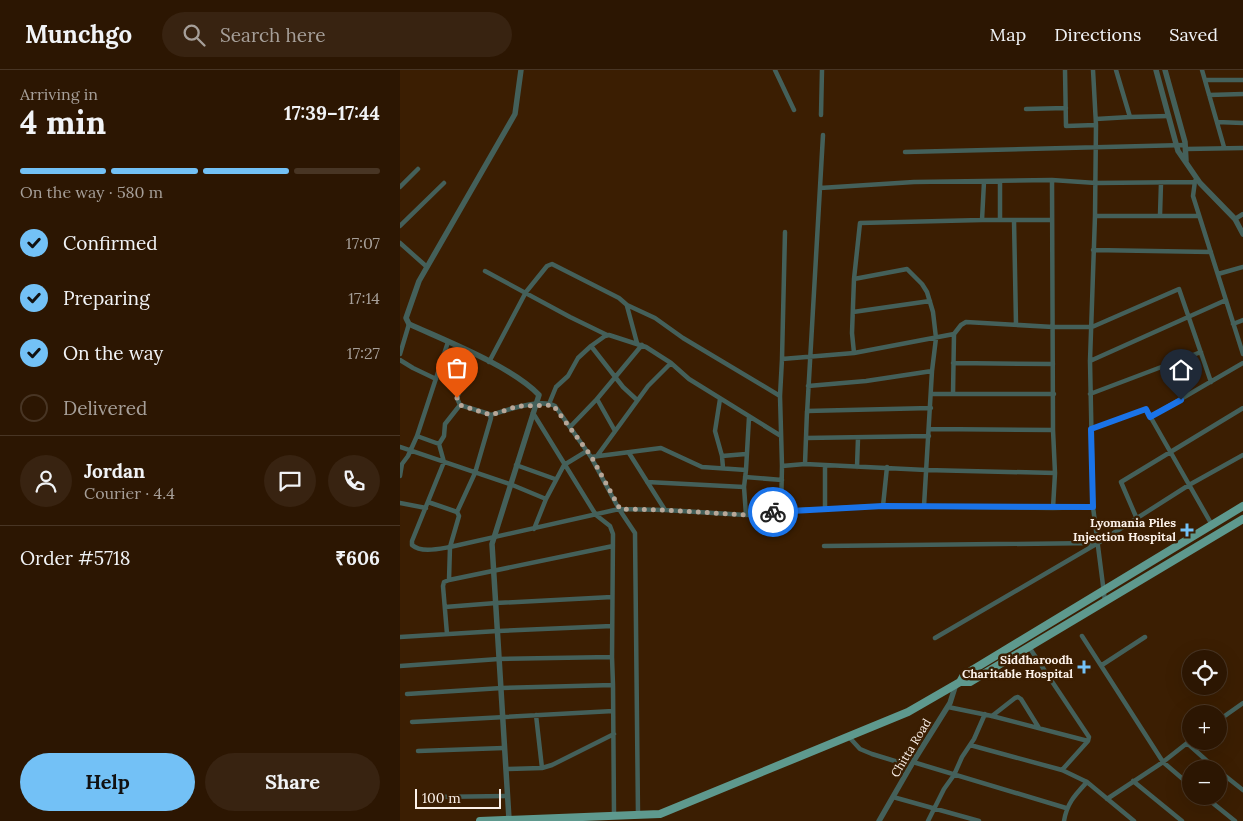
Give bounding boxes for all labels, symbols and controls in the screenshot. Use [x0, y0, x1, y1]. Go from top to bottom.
search box [162, 12, 512, 57]
text: Munchgo [25, 19, 132, 50]
icon: search [180, 21, 208, 49]
text: Search here [220, 23, 326, 47]
text: Map [990, 23, 1026, 46]
text: Directions [1054, 23, 1141, 46]
text: Saved [1169, 23, 1218, 46]
text: Arriving in [20, 84, 98, 104]
text: 17:39–17:44 [284, 101, 380, 125]
text: 4 min [20, 102, 106, 143]
text: On the way · 580 m [20, 182, 163, 202]
icon: check [20, 229, 48, 257]
text: Confirmed [63, 231, 158, 255]
text: 17:07 [346, 233, 380, 253]
icon: check [20, 284, 48, 312]
text: Preparing [63, 286, 150, 310]
text: 17:14 [348, 288, 380, 308]
icon: check [20, 339, 48, 367]
text: On the way [63, 341, 163, 365]
text: 17:27 [347, 343, 380, 363]
pin [436, 347, 478, 398]
pin [1160, 349, 1202, 400]
icon: bag [443, 354, 471, 382]
icon: home [1167, 356, 1195, 384]
text: Delivered [63, 396, 147, 420]
button: person [20, 455, 72, 507]
button: chat [264, 455, 316, 507]
button: phone [328, 455, 380, 507]
text: Jordan [84, 459, 145, 483]
text: Courier · 4.4 [84, 483, 175, 503]
courier [748, 487, 798, 537]
icon: bike [759, 498, 787, 526]
place label: Lyomania Piles Injection Hospital [1073, 515, 1176, 544]
marker: Lyomania Piles Injection Hospital [1180, 523, 1194, 537]
text: Order #5718 [20, 546, 131, 570]
text: ₹606 [335, 546, 380, 570]
map controls [1182, 650, 1227, 805]
button: locate [1182, 650, 1227, 695]
place label: Siddharoodh Charitable Hospital [962, 652, 1074, 681]
marker: Siddharoodh Charitable Hospital [1077, 660, 1091, 674]
button: + [1182, 705, 1227, 750]
street label: Chitta Road [887, 716, 934, 780]
button: Help [20, 753, 195, 811]
button: Share [205, 753, 380, 811]
button: − [1182, 760, 1227, 805]
scale bar [415, 786, 501, 809]
text: 100 m [422, 789, 461, 807]

